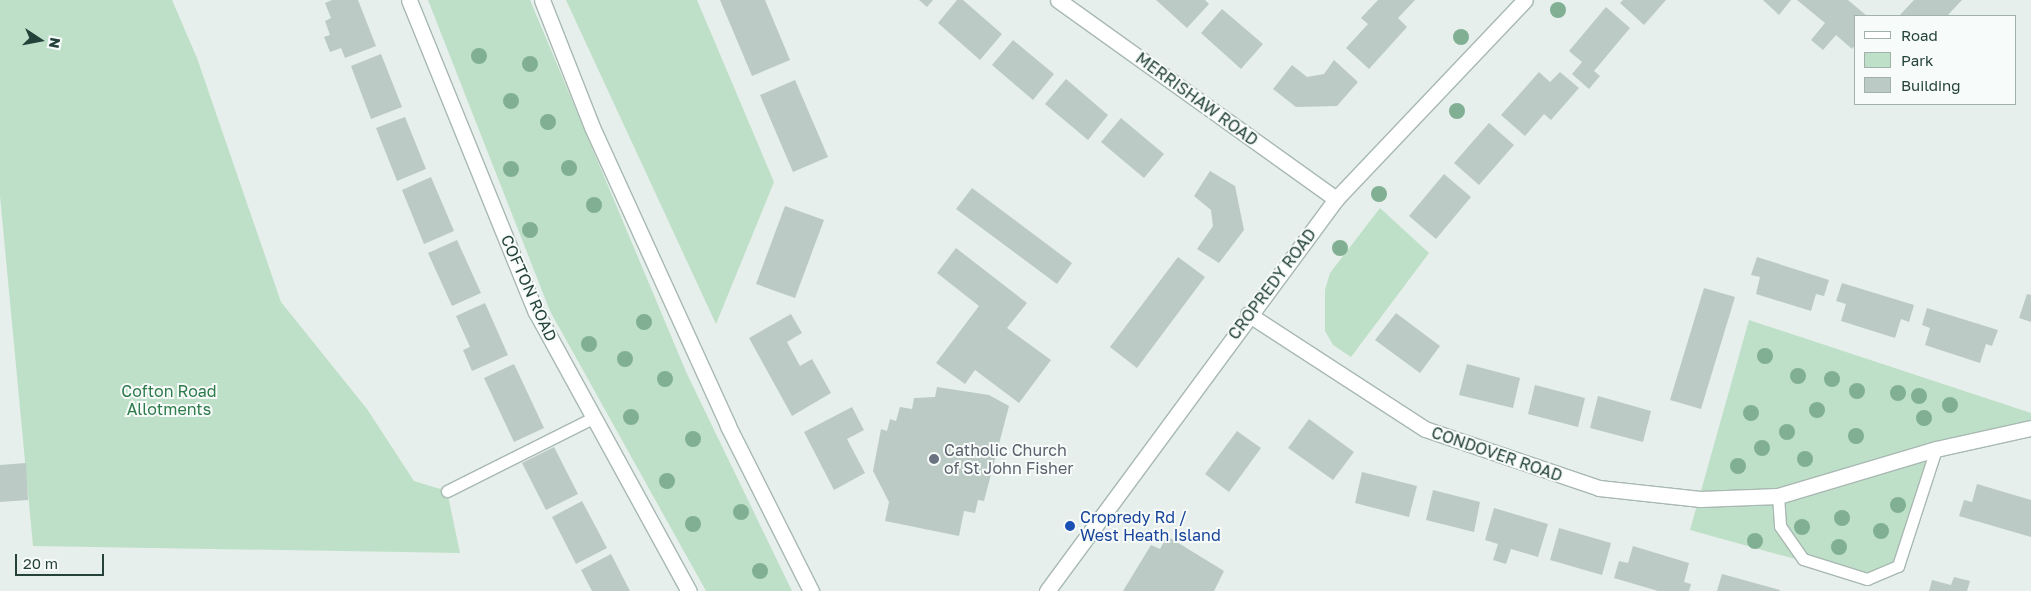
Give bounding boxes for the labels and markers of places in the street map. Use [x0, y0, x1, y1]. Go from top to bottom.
place label: Catholic Church of St John Fisher [944, 440, 1073, 478]
marker: Catholic Church of St John Fisher [928, 453, 940, 465]
place label: Cropredy Rd / West Heath Island [1080, 507, 1221, 545]
marker: Cropredy Rd / West Heath Island [1064, 520, 1076, 532]

